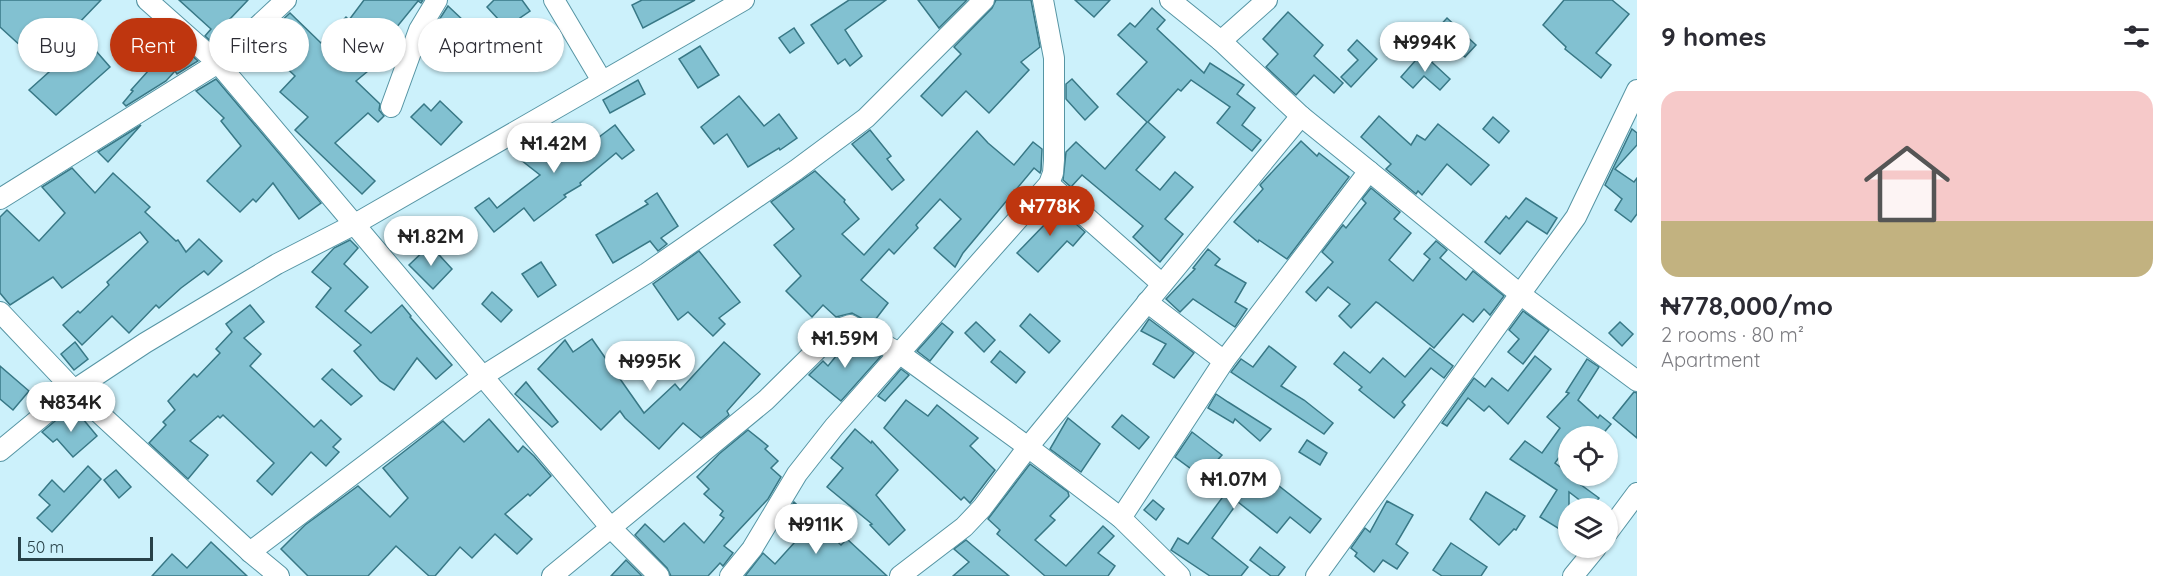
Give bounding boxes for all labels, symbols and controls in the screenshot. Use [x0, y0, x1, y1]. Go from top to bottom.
chip: Buy [18, 18, 98, 72]
chip: Rent [110, 18, 197, 72]
chip: Filters [209, 18, 309, 72]
chip: New [321, 18, 406, 72]
chip: Apartment [418, 18, 564, 72]
text: 9 homes [1661, 20, 1766, 53]
icon: filters [2120, 20, 2153, 53]
pin: ₦994K [1383, 22, 1467, 73]
text: ₦994K [1394, 29, 1456, 54]
pin: ₦1.42M [505, 123, 603, 174]
text: ₦1.42M [521, 130, 587, 155]
icon: home [1853, 130, 1961, 238]
pin: ₦778K [1008, 186, 1092, 237]
text: ₦778K [1020, 193, 1080, 218]
pin: ₦1.82M [382, 216, 480, 267]
text: ₦1.82M [398, 223, 464, 248]
text: ₦778,000/mo [1661, 289, 1833, 322]
pin: ₦1.59M [796, 318, 894, 369]
text: 2 rooms · 80 m² [1661, 322, 1804, 347]
text: ₦1.59M [812, 325, 878, 350]
pin: ₦995K [608, 341, 692, 392]
text: Apartment [1661, 347, 1761, 372]
text: ₦995K [619, 348, 681, 373]
pin: ₦834K [29, 382, 113, 433]
text: ₦834K [40, 389, 102, 414]
map controls [1558, 426, 1618, 558]
button: locate [1558, 426, 1618, 486]
pin: ₦1.07M [1185, 459, 1283, 510]
text: ₦1.07M [1201, 466, 1267, 491]
button: layers [1558, 498, 1618, 558]
pin: ₦911K [774, 504, 858, 555]
text: ₦911K [789, 511, 843, 536]
scale bar [18, 534, 153, 562]
text: 50 m [27, 537, 64, 557]

